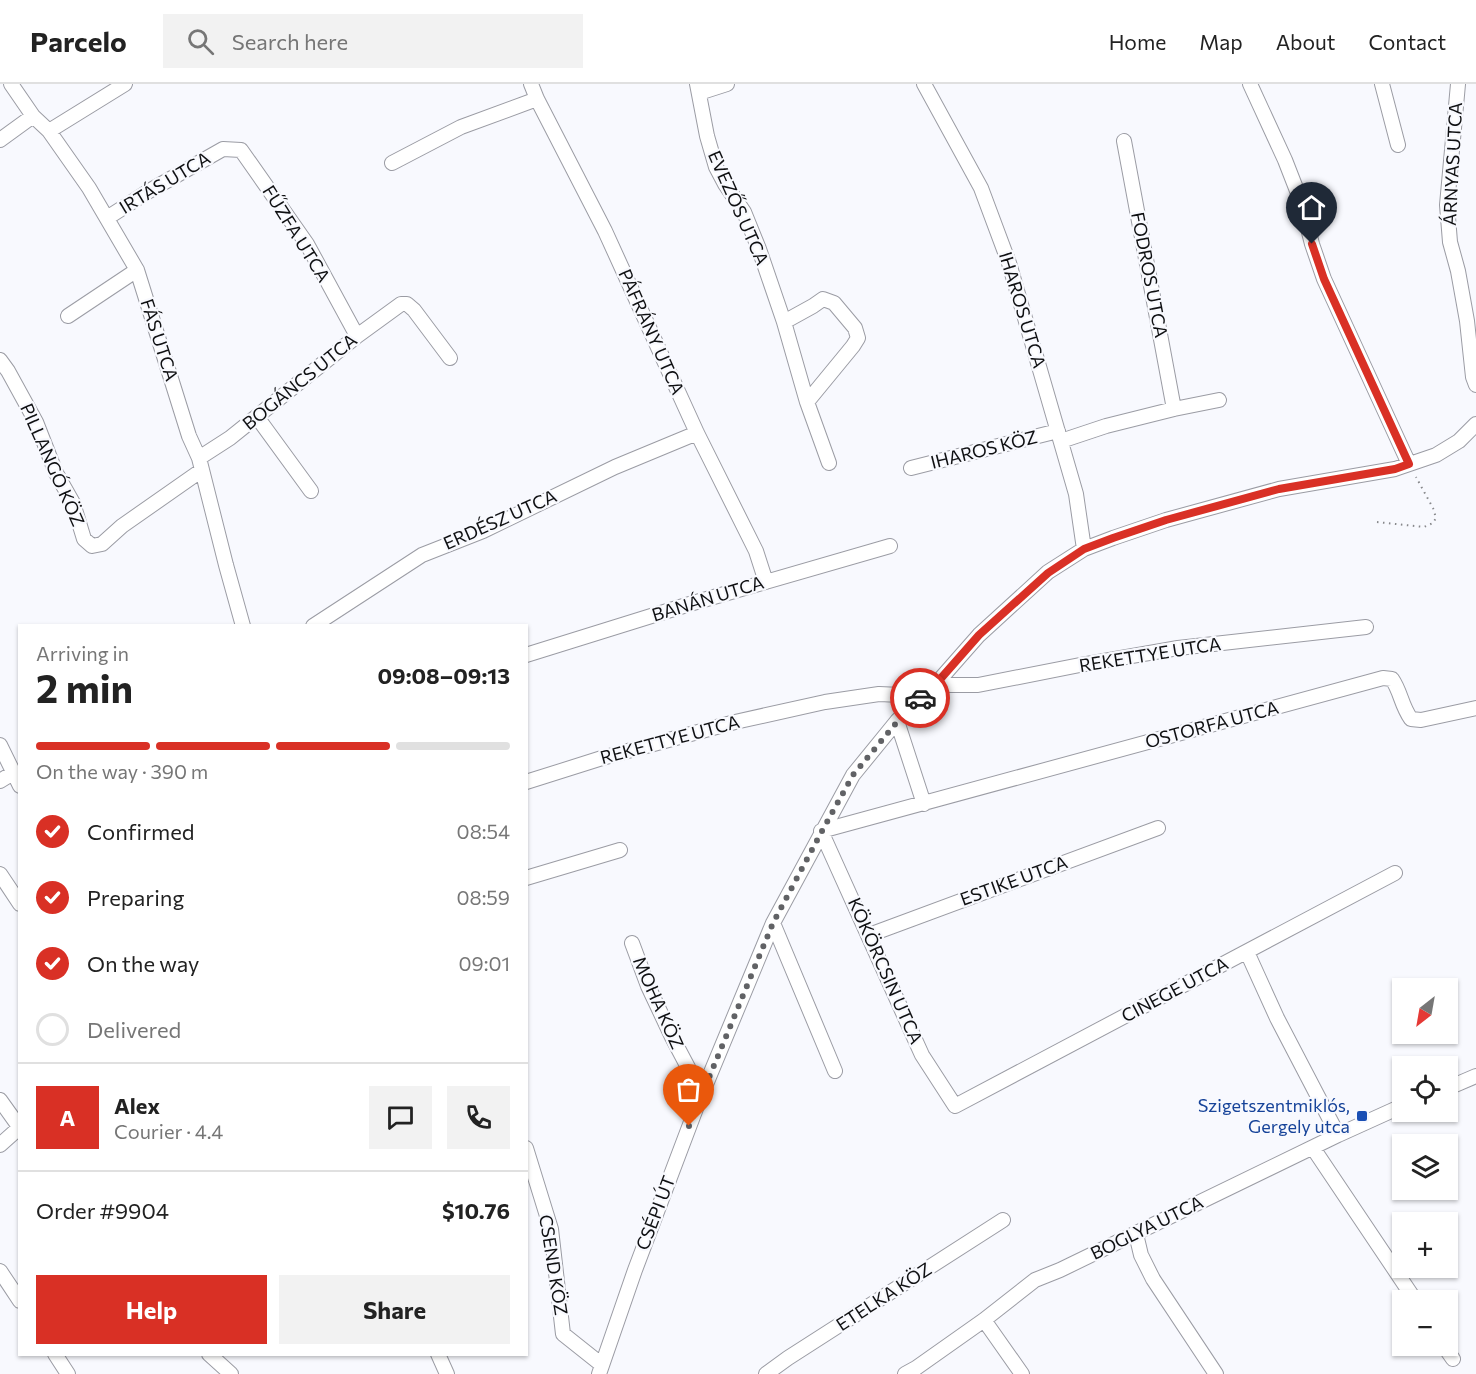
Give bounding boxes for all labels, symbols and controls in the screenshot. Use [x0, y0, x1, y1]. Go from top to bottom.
search box [163, 14, 583, 68]
text: Parcelo [30, 24, 127, 58]
icon: search [184, 25, 217, 58]
text: Search here [232, 28, 348, 55]
text: Home [1109, 29, 1166, 54]
text: Map [1199, 29, 1243, 54]
text: About [1276, 29, 1335, 54]
text: Contact [1368, 29, 1446, 54]
street label: ÁRNYAS UTCA [1438, 102, 1466, 226]
street label: IRTÁS UTCA [115, 146, 214, 218]
street label: EVEZŐS UTCA [704, 147, 774, 268]
street label: FŰZFA UTCA [258, 181, 335, 286]
pin [1286, 182, 1337, 244]
icon: home [1295, 191, 1328, 224]
street label: FODROS UTCA [1127, 210, 1173, 340]
street label: IHAROS UTCA [995, 249, 1051, 370]
street label: PÁFRÁNY UTCA [614, 265, 689, 398]
street label: FÁS UTCA [136, 296, 184, 383]
street label: BOGÁNCS UTCA [238, 328, 361, 434]
street label: PILLANGÓ KÖZ [16, 400, 90, 529]
street label: IHAROS KÖZ [928, 425, 1039, 473]
street label: ERDÉSZ UTCA [440, 484, 560, 554]
street label: BANÁN UTCA [649, 571, 766, 626]
street label: REKETTYE UTCA [1077, 632, 1222, 676]
text: Arriving in [36, 641, 129, 665]
text: 09:08–09:13 [377, 662, 510, 689]
text: 2 min [36, 663, 133, 711]
courier [890, 668, 950, 728]
icon: car [904, 682, 937, 715]
street label: OSTORFA UTCA [1143, 696, 1281, 752]
street label: REKETTYE UTCA [598, 710, 742, 768]
text: On the way · 390 m [36, 759, 208, 783]
icon: check [36, 815, 69, 848]
text: Confirmed [87, 818, 194, 845]
text: 08:54 [457, 819, 510, 843]
street label: ESTIKE UTCA [957, 850, 1070, 910]
icon: check [36, 881, 69, 914]
text: Preparing [87, 884, 184, 911]
text: 08:59 [456, 885, 510, 909]
street label: KÖKÖRCSIN UTCA [844, 894, 928, 1047]
icon: check [36, 947, 69, 980]
text: On the way [87, 950, 199, 977]
text: 09:01 [458, 951, 510, 975]
street label: CINEGE UTCA [1117, 952, 1232, 1026]
street label: MOHA KÖZ [629, 953, 689, 1052]
north arrow [1392, 978, 1458, 1044]
map controls [1392, 978, 1458, 1356]
text: Delivered [87, 1016, 181, 1043]
button: locate [1392, 1056, 1458, 1122]
pin [663, 1064, 714, 1126]
icon: bag [672, 1073, 705, 1106]
button: chat [369, 1086, 432, 1149]
button: phone [447, 1086, 510, 1149]
text: Alex [114, 1092, 160, 1119]
place label: Szigetszentmiklós, Gergely utca [1198, 1094, 1350, 1137]
text: A [60, 1104, 75, 1131]
marker: Szigetszentmiklós, Gergely utca [1355, 1109, 1369, 1123]
text: Courier · 4.4 [114, 1119, 223, 1143]
button: layers [1392, 1134, 1458, 1200]
street label: CSÉPI ÚT [631, 1172, 679, 1253]
street label: BOGLYA UTCA [1087, 1190, 1207, 1264]
text: Order #9904 [36, 1197, 169, 1224]
text: $10.76 [442, 1197, 510, 1224]
button: + [1392, 1212, 1458, 1278]
street label: CSEND KÖZ [535, 1213, 573, 1317]
street label: ETELKA KÖZ [832, 1257, 935, 1335]
button: Help [36, 1275, 267, 1344]
button: Share [279, 1275, 510, 1344]
button: − [1392, 1290, 1458, 1356]

